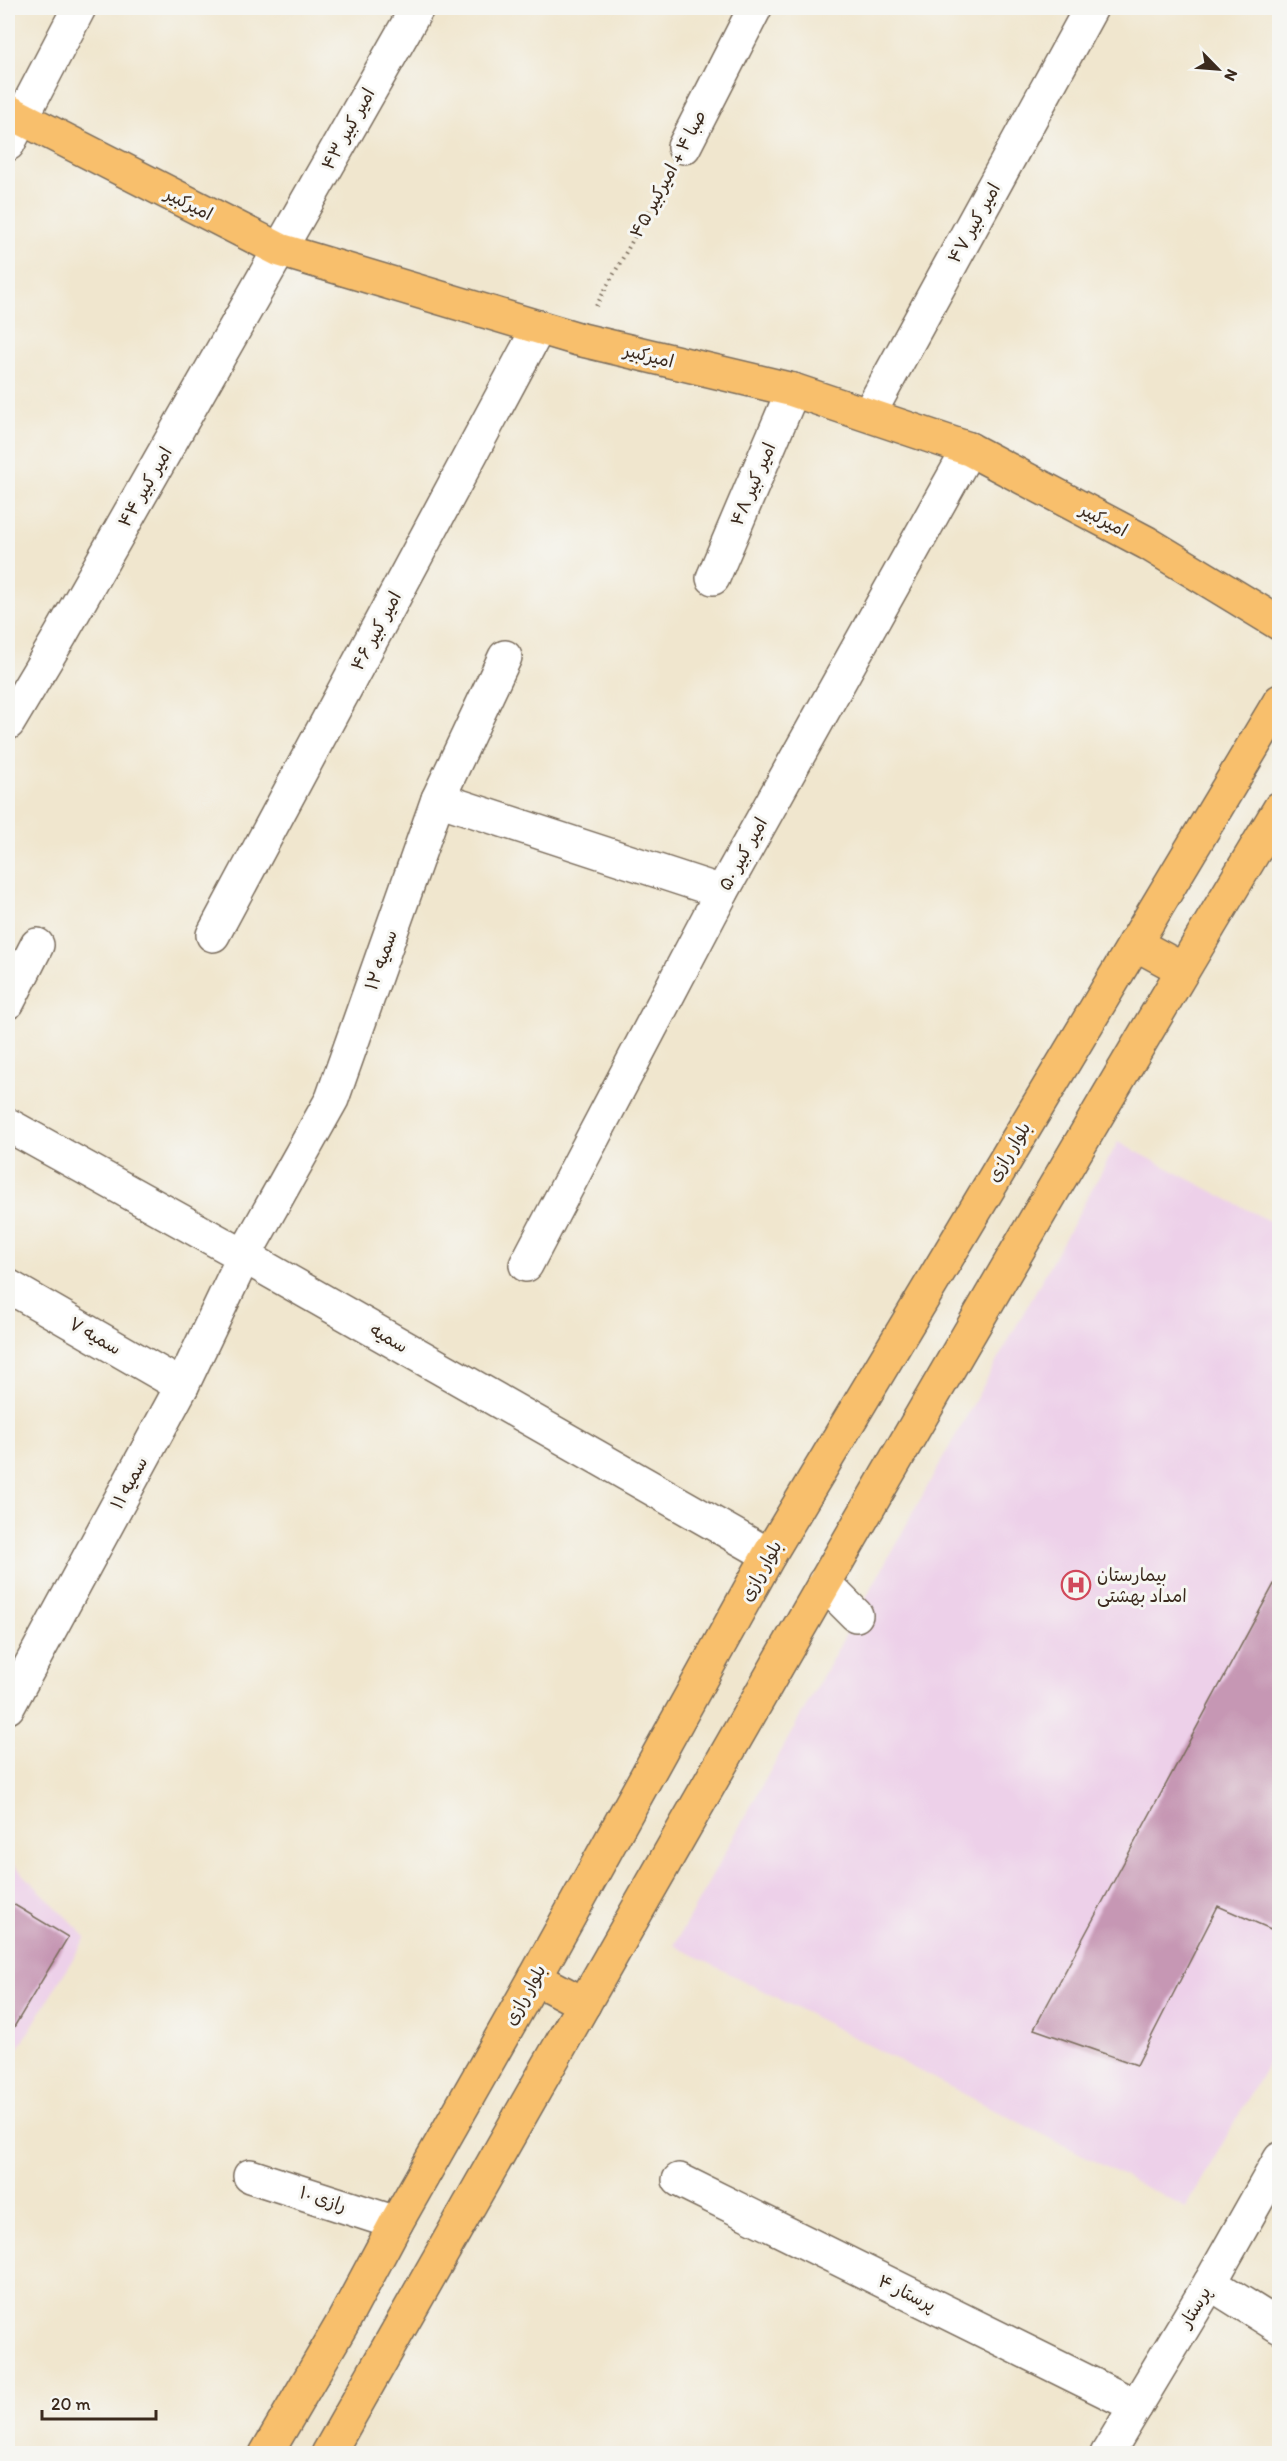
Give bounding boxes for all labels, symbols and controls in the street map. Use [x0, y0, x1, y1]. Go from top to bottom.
north arrow [1188, 39, 1248, 99]
text: N [1220, 66, 1242, 84]
street label: امیر کبیر ۴۳ [317, 84, 379, 174]
street label: صبا ۴ + امیرکبیر ۴۵ [625, 106, 711, 242]
street label: امیر کبیر ۴۷ [943, 179, 1005, 267]
street label: امیرکبیر [160, 182, 217, 225]
street label: امیرکبیر [620, 339, 676, 373]
street label: امیر کبیر ۴۸ [726, 439, 780, 529]
street label: امیر کبیر ۴۴ [113, 443, 177, 531]
street label: امیرکبیر [1075, 497, 1131, 542]
street label: امیر کبیر ۴۶ [346, 588, 406, 674]
street label: امیر کبیر ۵۰ [714, 814, 772, 894]
street label: سمیه ۱۲ [360, 927, 402, 993]
street label: بلوار رازی [983, 1118, 1035, 1186]
street label: سمیه ۷ [65, 1312, 125, 1360]
street label: سمیه [366, 1319, 412, 1357]
street label: سمیه ۱۱ [106, 1453, 152, 1513]
street label: بلوار رازی [735, 1537, 787, 1605]
place label: بیمارستان امداد بهشتی [1097, 1564, 1187, 1607]
hospital icon: بیمارستان امداد بهشتی [1060, 1569, 1092, 1601]
street label: بلوار رازی [499, 1961, 551, 2029]
street label: رازی ۱۰ [297, 2181, 349, 2217]
street label: پرستار ۴ [874, 2270, 939, 2317]
street label: پرستار [1173, 2283, 1217, 2334]
scale bar [42, 2383, 156, 2421]
text: 20 m [51, 2393, 91, 2415]

